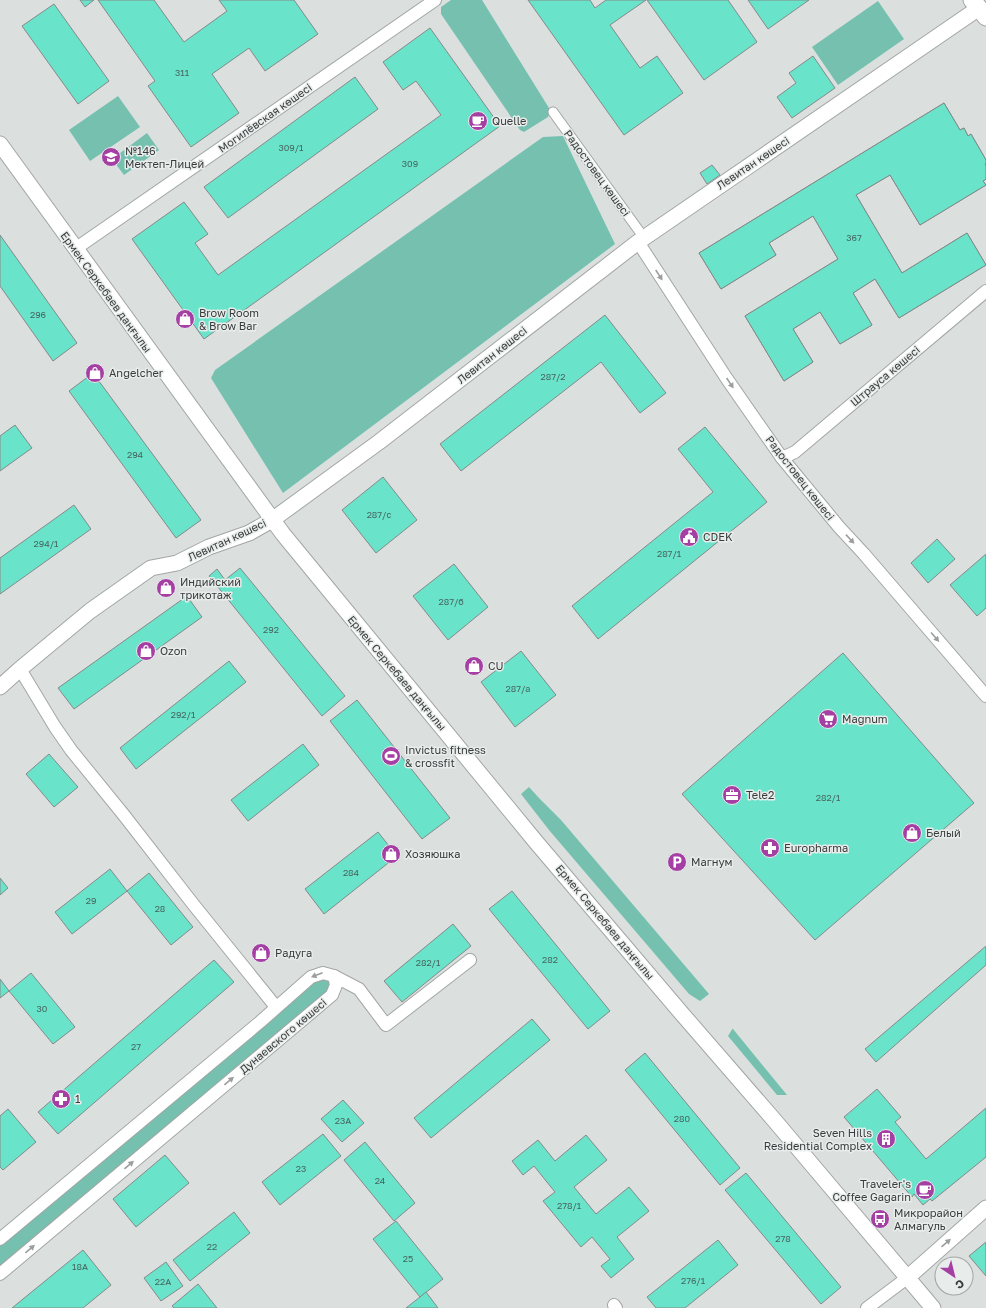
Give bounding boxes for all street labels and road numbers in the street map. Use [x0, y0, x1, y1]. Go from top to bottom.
street label: Могилёвская көшесі [215, 80, 314, 155]
street label: Радостовец көшесі [562, 127, 633, 218]
street label: Левитан көшесі [714, 133, 792, 192]
street label: Ермек Серкебаев даңғылы [58, 229, 155, 355]
street label: Левитан көшесі [454, 323, 529, 386]
street label: Штрауса көшесі [847, 343, 922, 408]
street label: Радостовец көшесі [763, 433, 837, 523]
street label: Левитан көшесі [186, 516, 268, 563]
street label: Ермек Серкебаев даңғылы [346, 613, 449, 733]
street label: Ермек Серкебаев даңғылы [554, 862, 657, 982]
street label: Дунаевского көшесі [237, 995, 329, 1076]

